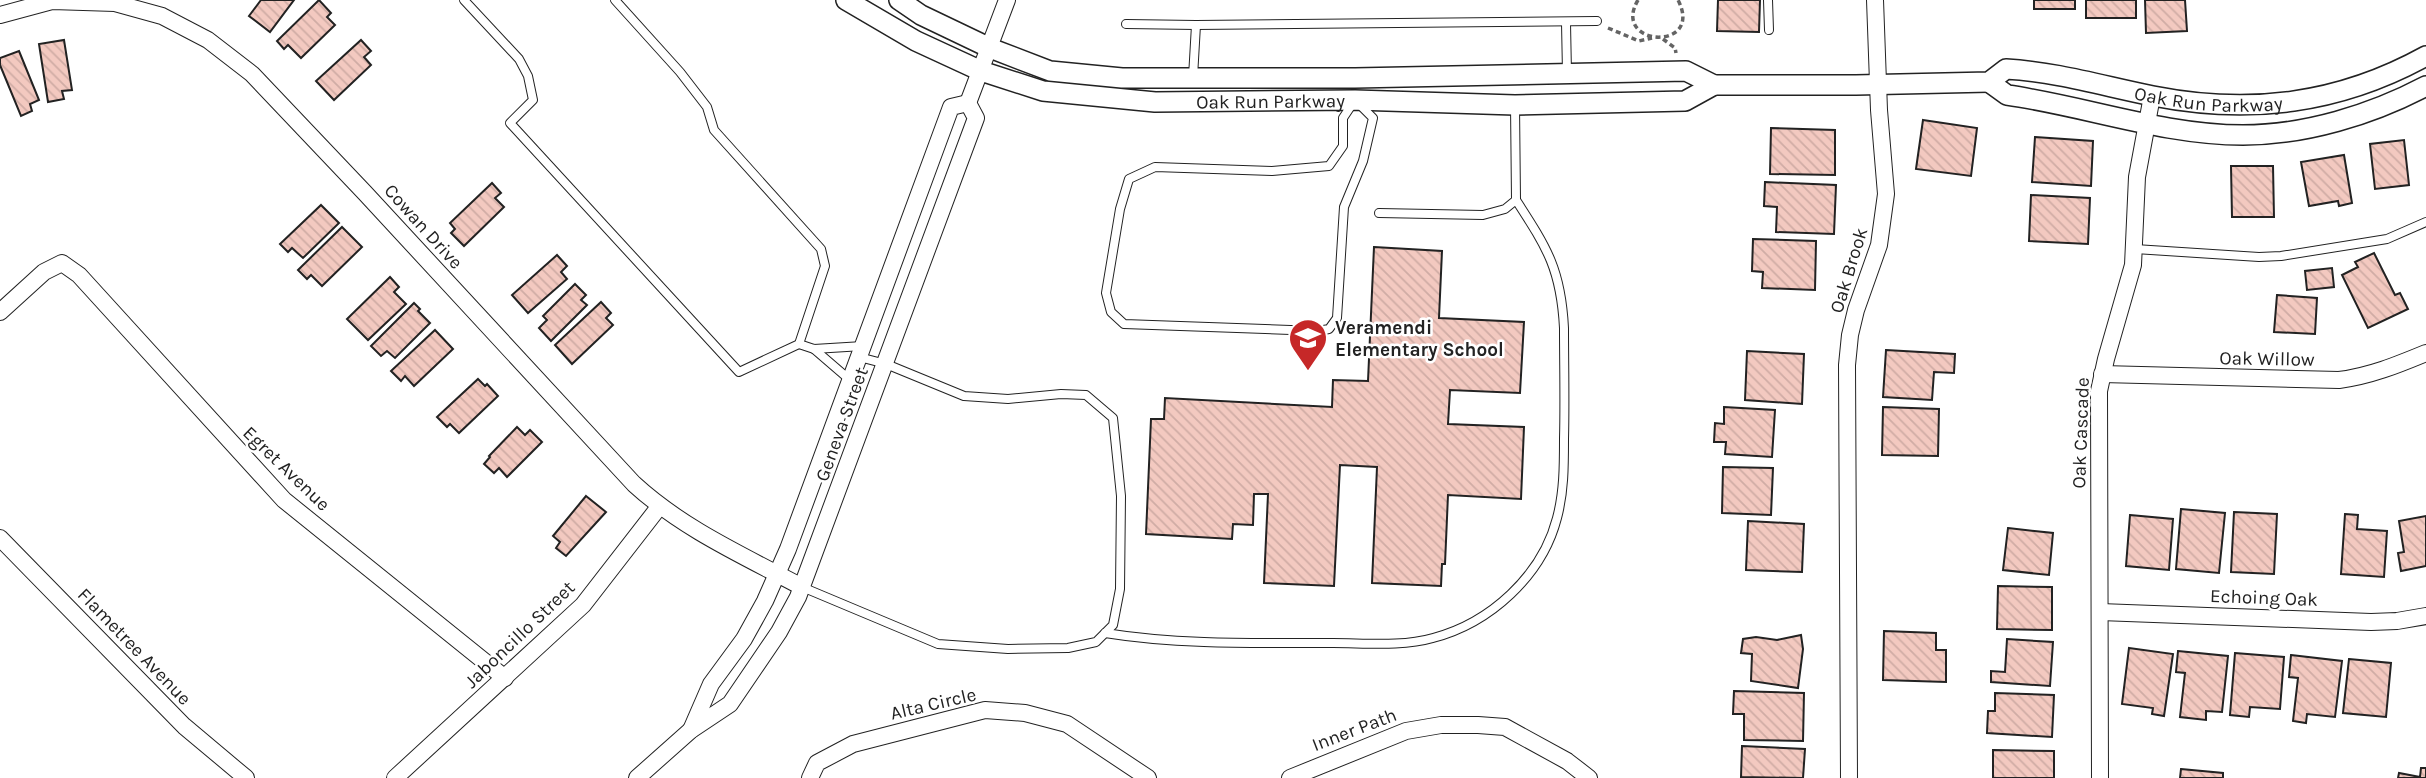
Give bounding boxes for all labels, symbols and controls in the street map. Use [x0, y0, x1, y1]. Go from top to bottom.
street label: Oak Run Parkway [2132, 82, 2284, 117]
street label: Oak Run Parkway [1196, 90, 1345, 114]
street label: Cowan Drive [379, 180, 467, 274]
street label: Oak Brook [1826, 225, 1872, 316]
school or university icon: Veramendi Elementary School [1287, 317, 1329, 372]
place label: Veramendi Elementary School [1335, 317, 1504, 361]
street label: Oak Willow [2219, 347, 2315, 371]
street label: Geneva Street [811, 364, 873, 484]
street label: Oak Cascade [2068, 377, 2094, 489]
street label: Egret Avenue [238, 422, 334, 516]
street label: Jaboncillo Street [460, 577, 579, 693]
street label: Flametree Avenue [73, 584, 196, 710]
street label: Echoing Oak [2210, 585, 2319, 611]
street label: Alta Circle [888, 683, 978, 725]
street label: Inner Path [1309, 704, 1400, 756]

